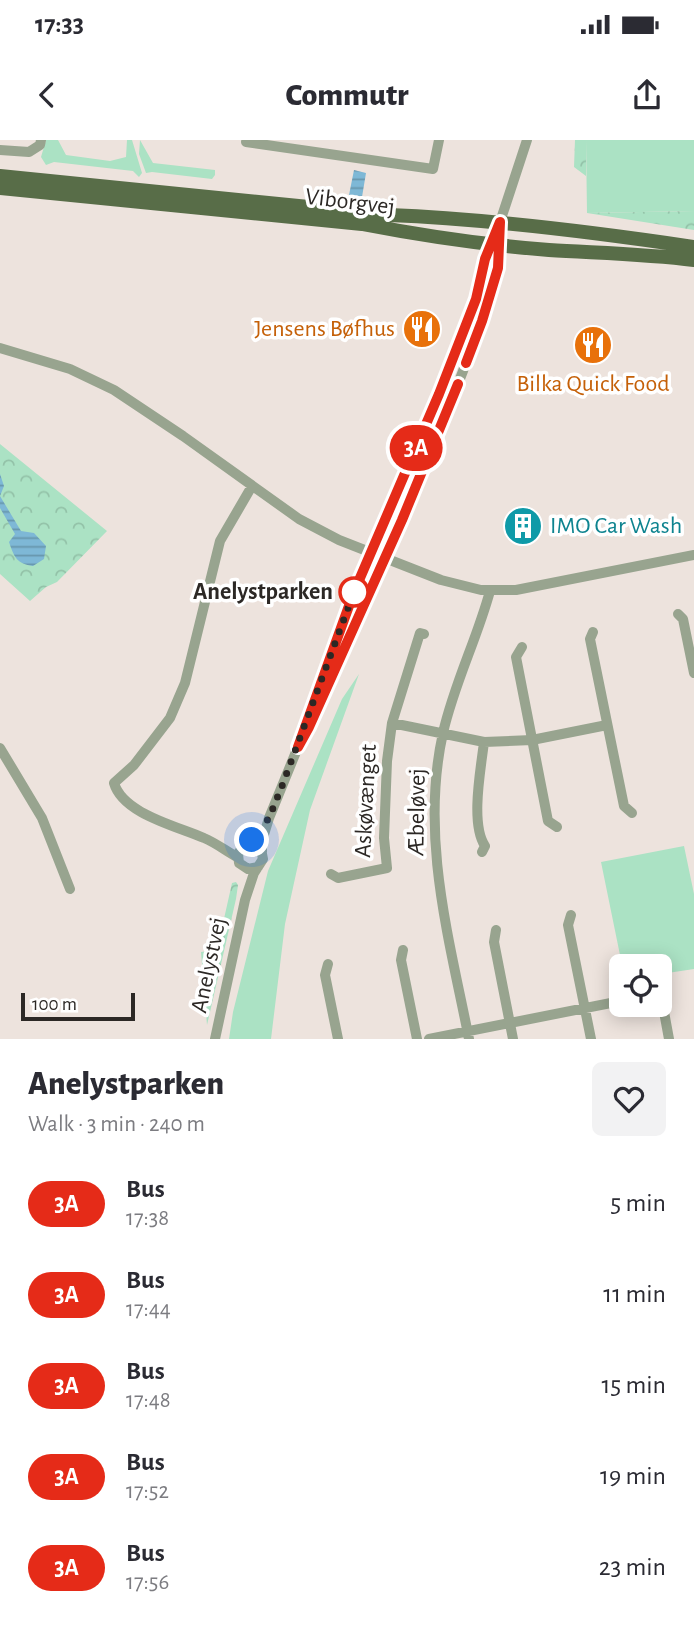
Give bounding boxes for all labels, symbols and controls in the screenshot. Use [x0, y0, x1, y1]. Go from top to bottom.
text: 17:33 [35, 11, 84, 37]
icon: back [28, 76, 66, 114]
icon: share [628, 76, 666, 114]
text: Commutr [285, 79, 409, 111]
street label: Viborgvej [304, 185, 396, 219]
restaurant icon: Jensens Bøfhus [401, 308, 443, 350]
place label: Jensens Bøfhus [254, 317, 395, 341]
restaurant icon: Bilka Quick Food [572, 324, 614, 366]
place label: Bilka Quick Food [516, 372, 670, 396]
line badge: 3A [384, 425, 448, 471]
text: 3A [404, 436, 428, 460]
building icon: IMO Car Wash [502, 505, 544, 547]
place label: IMO Car Wash [550, 514, 682, 538]
marker: Anelystparken [339, 577, 369, 607]
place label: Anelystparken [193, 580, 333, 604]
street label: Askøvænget [351, 743, 381, 858]
street label: Æbeløvej [404, 768, 430, 857]
your location [234, 822, 269, 857]
street label: Anelystvej [187, 915, 231, 1015]
map controls [609, 954, 672, 1017]
button: locate [609, 954, 672, 1017]
scale bar [21, 990, 135, 1022]
text: 100 m [32, 995, 77, 1014]
button: heart [592, 1062, 666, 1136]
text: Anelystparken [28, 1068, 224, 1101]
text: Walk · 3 min · 240 m [28, 1113, 205, 1136]
text: Bus [126, 1176, 165, 1202]
text: 5 min [610, 1190, 666, 1216]
text: 3A [54, 1192, 79, 1216]
text: 17:38 [126, 1207, 169, 1230]
text: Bus [126, 1267, 165, 1293]
text: 11 min [603, 1281, 666, 1307]
text: 3A [54, 1283, 79, 1307]
text: 17:44 [126, 1298, 171, 1321]
text: Bus [126, 1358, 165, 1384]
text: 15 min [601, 1372, 666, 1398]
text: 3A [54, 1374, 79, 1398]
text: 17:48 [126, 1389, 171, 1412]
text: Bus [126, 1449, 165, 1475]
text: 19 min [600, 1463, 666, 1489]
text: 3A [54, 1465, 79, 1489]
text: 17:52 [126, 1480, 169, 1503]
text: Bus [126, 1540, 165, 1566]
text: 23 min [599, 1554, 666, 1580]
text: 3A [54, 1556, 79, 1580]
text: 17:56 [126, 1571, 169, 1594]

